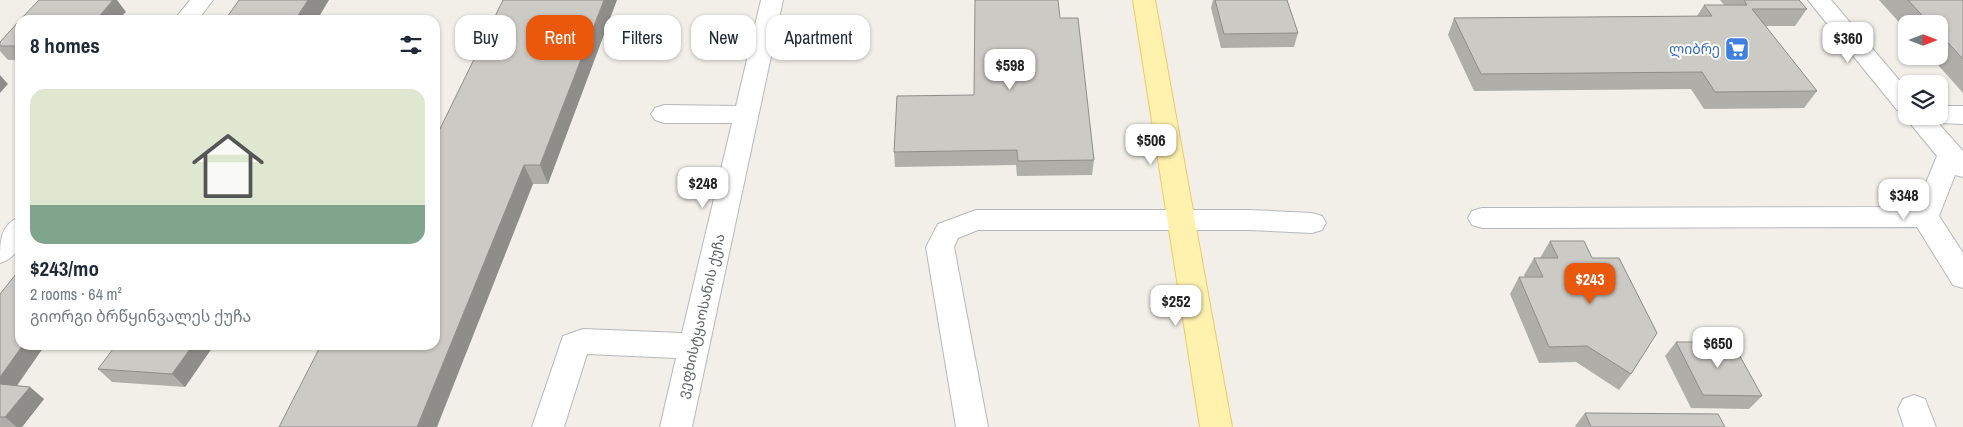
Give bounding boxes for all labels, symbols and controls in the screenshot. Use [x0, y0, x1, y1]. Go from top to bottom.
chip: Buy [455, 15, 516, 60]
chip: Rent [526, 15, 594, 60]
chip: Filters [604, 15, 681, 60]
chip: New [691, 15, 756, 60]
chip: Apartment [766, 15, 870, 60]
north arrow [1898, 15, 1948, 65]
map controls [1898, 15, 1948, 125]
pin: $360 [1818, 22, 1878, 64]
text: $360 [1833, 27, 1863, 49]
text: 8 homes [30, 31, 100, 60]
icon: filters [397, 31, 425, 59]
supermarket icon: ლიბრე [1724, 36, 1750, 62]
place label: ლიბრე [1669, 40, 1720, 58]
pin: $598 [980, 48, 1040, 91]
text: $598 [995, 54, 1025, 76]
button: layers [1898, 75, 1948, 125]
icon: home [183, 121, 273, 211]
pin: $506 [1121, 124, 1181, 166]
text: $506 [1136, 129, 1166, 151]
pin: $248 [673, 166, 733, 209]
text: $248 [688, 172, 718, 194]
pin: $348 [1874, 178, 1934, 221]
text: $348 [1889, 184, 1919, 206]
street label: ვეფხისტყაოსანის ქუჩა [673, 232, 729, 400]
text: $243/mo [30, 254, 99, 283]
pin: $243 [1560, 262, 1620, 305]
text: $243 [1575, 268, 1605, 290]
text: 2 rooms · 64 m² [30, 283, 122, 305]
pin: $252 [1146, 284, 1206, 327]
text: $252 [1161, 290, 1191, 312]
text: გიორგი ბრწყინვალეს ქუჩა [30, 305, 251, 327]
pin: $650 [1688, 326, 1748, 369]
text: $650 [1703, 332, 1733, 354]

